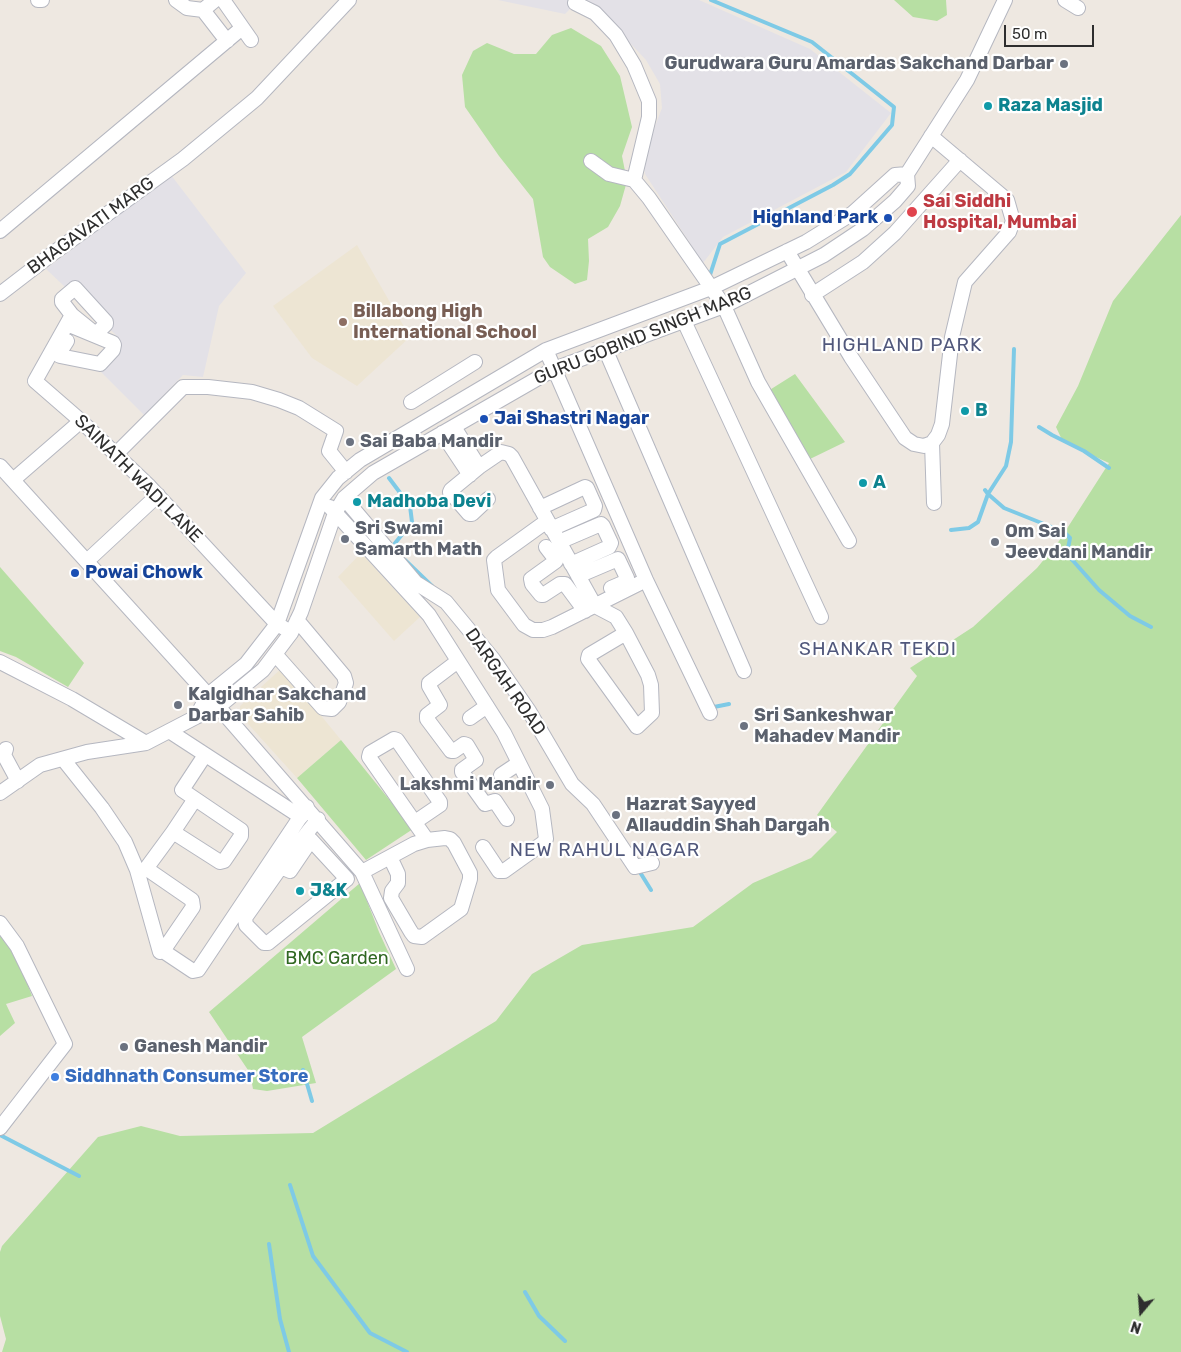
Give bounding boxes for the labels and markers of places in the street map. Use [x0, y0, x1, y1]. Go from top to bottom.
place label: Gurudwara Guru Amardas Sakchand Darbar [664, 53, 1054, 75]
marker: Gurudwara Guru Amardas Sakchand Darbar [1058, 58, 1070, 70]
place label: Raza Masjid [998, 95, 1103, 117]
marker: Raza Masjid [982, 100, 994, 112]
place label: Sai Siddhi Hospital, Mumbai [923, 191, 1077, 233]
marker: Sai Siddhi Hospital, Mumbai [905, 205, 919, 219]
place label: Highland Park [753, 207, 878, 229]
marker: Highland Park [882, 212, 894, 224]
place label: Billabong High International School [353, 301, 537, 344]
marker: Billabong High International School [337, 316, 349, 328]
place label: B [975, 400, 988, 422]
marker: B [959, 405, 971, 417]
place label: Jai Shastri Nagar [494, 408, 649, 430]
marker: Jai Shastri Nagar [478, 413, 490, 425]
place label: Sai Baba Mandir [360, 431, 502, 453]
marker: Sai Baba Mandir [344, 436, 356, 448]
place label: A [873, 472, 886, 494]
marker: A [857, 477, 869, 489]
place label: Madhoba Devi [367, 491, 491, 513]
marker: Madhoba Devi [351, 496, 363, 508]
place label: Sri Swami Samarth Math [355, 518, 482, 560]
place label: Om Sai Jeevdani Mandir [1005, 521, 1153, 564]
marker: Sri Swami Samarth Math [339, 533, 351, 545]
marker: Om Sai Jeevdani Mandir [989, 536, 1001, 548]
place label: Powai Chowk [85, 562, 203, 584]
marker: Powai Chowk [69, 567, 81, 579]
place label: Kalgidhar Sakchand Darbar Sahib [188, 684, 366, 726]
marker: Kalgidhar Sakchand Darbar Sahib [172, 699, 184, 711]
place label: Sri Sankeshwar Mahadev Mandir [754, 705, 900, 748]
marker: Sri Sankeshwar Mahadev Mandir [738, 720, 750, 732]
place label: Lakshmi Mandir [399, 774, 540, 796]
marker: Lakshmi Mandir [544, 779, 556, 791]
place label: Hazrat Sayyed Allauddin Shah Dargah [626, 794, 830, 836]
marker: Hazrat Sayyed Allauddin Shah Dargah [610, 809, 622, 821]
place label: J&K [310, 880, 347, 902]
marker: J&K [294, 885, 306, 897]
place label: Ganesh Mandir [134, 1036, 267, 1058]
marker: Ganesh Mandir [118, 1041, 130, 1053]
place label: Siddhnath Consumer Store [65, 1066, 309, 1088]
marker: Siddhnath Consumer Store [49, 1071, 61, 1083]

